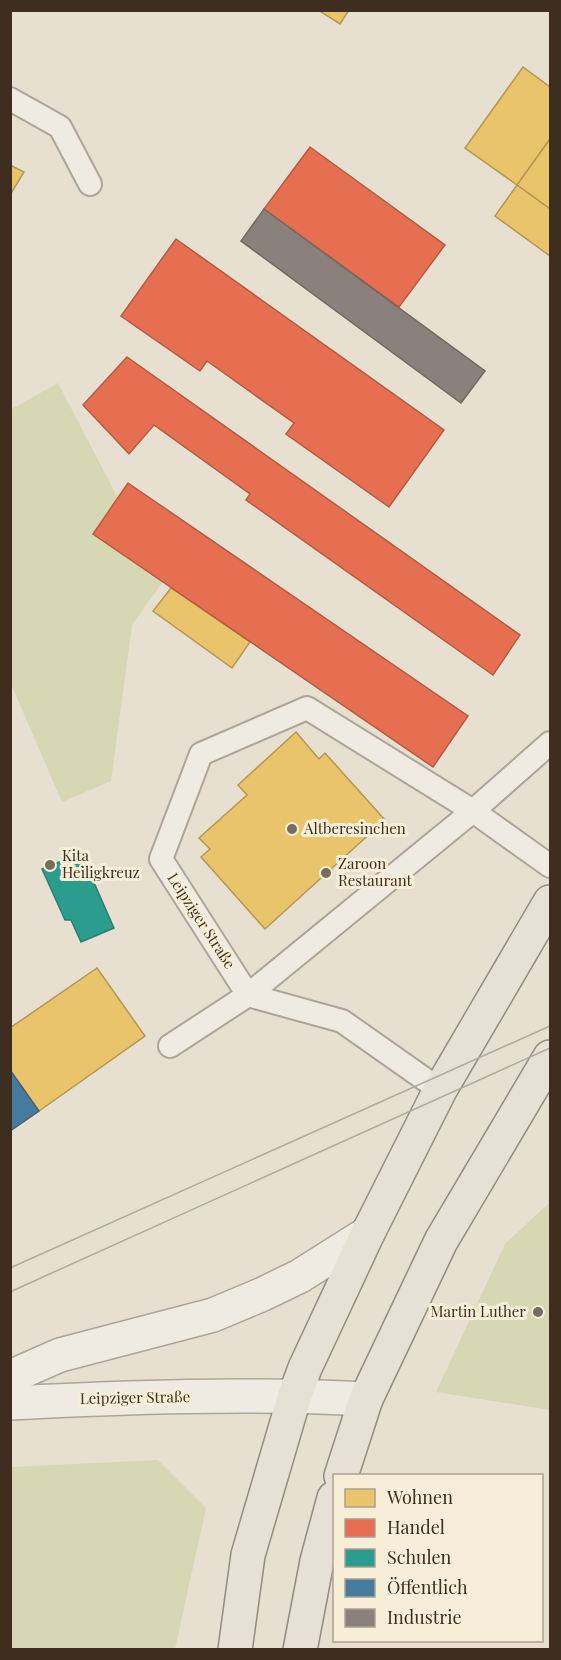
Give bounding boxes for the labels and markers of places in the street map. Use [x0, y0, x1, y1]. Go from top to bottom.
place label: Altberesinchen [303, 818, 406, 838]
marker: Altberesinchen [285, 822, 299, 836]
place label: Kita Heiligkreuz [62, 845, 140, 882]
place label: Zaroon Restaurant [338, 853, 413, 890]
marker: Kita Heiligkreuz [43, 858, 57, 872]
marker: Zaroon Restaurant [319, 866, 333, 880]
place label: Martin Luther [431, 1301, 526, 1321]
marker: Martin Luther [531, 1305, 545, 1319]

